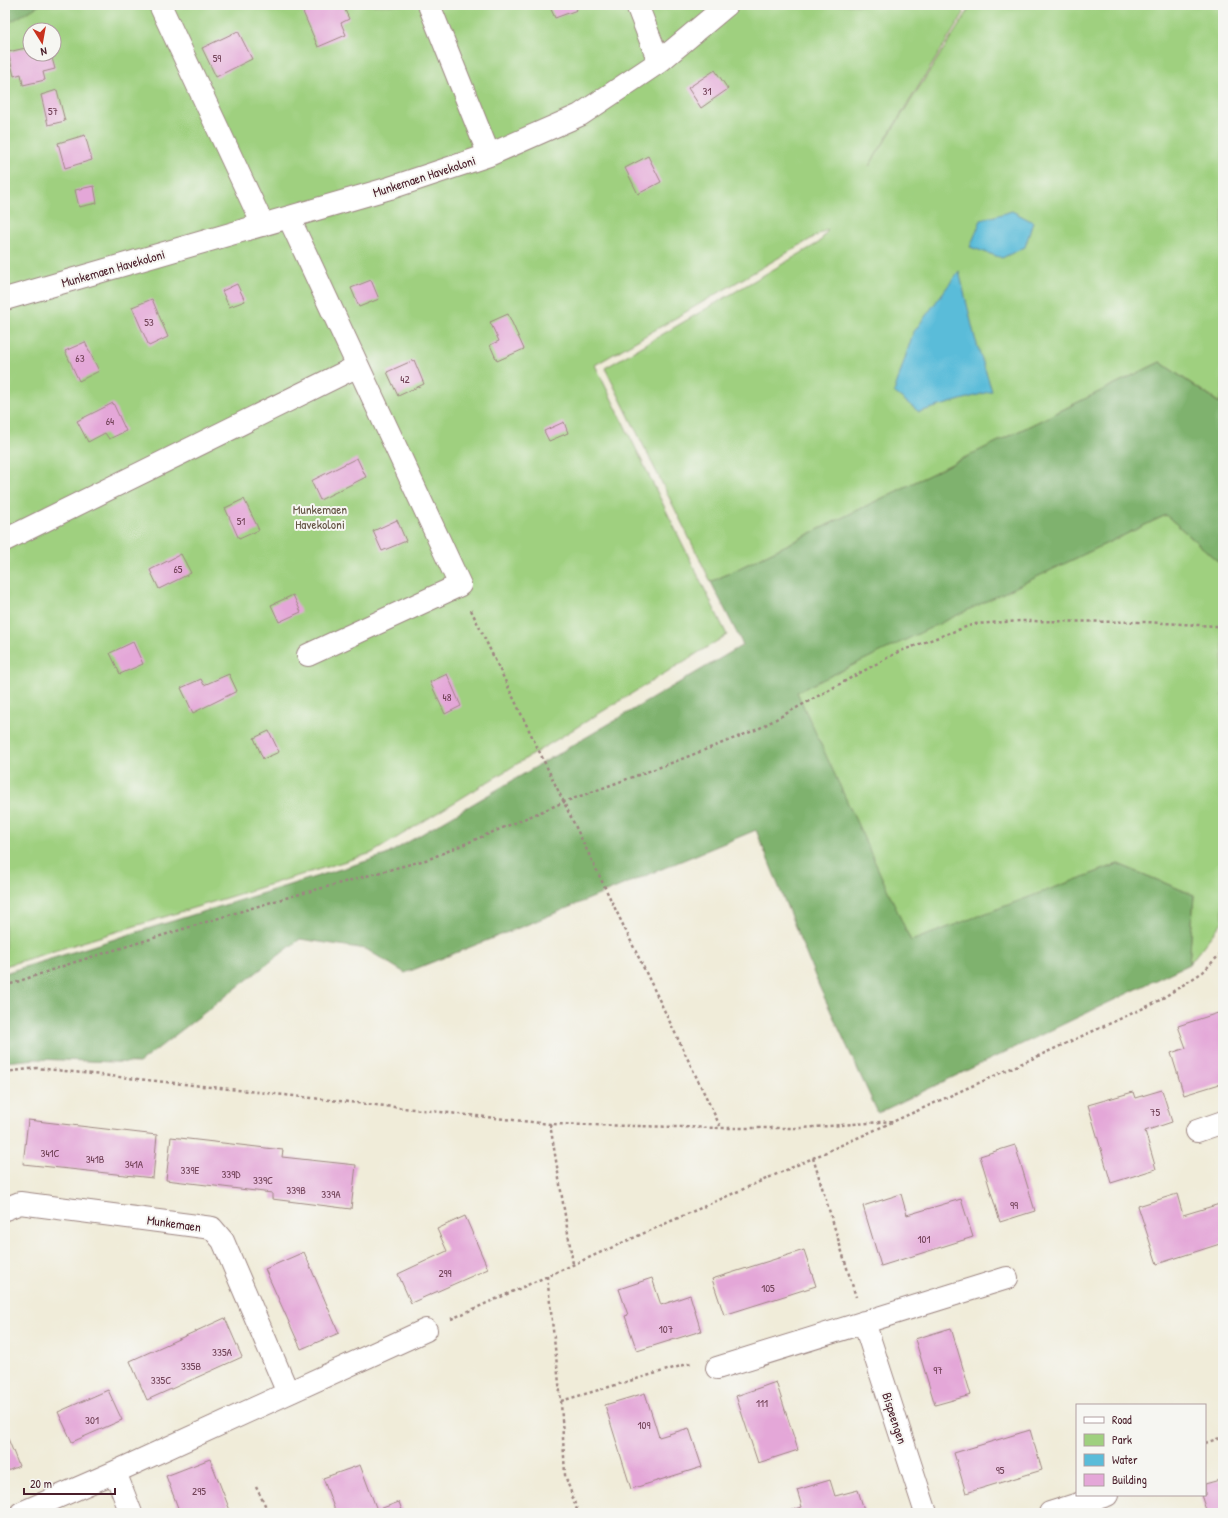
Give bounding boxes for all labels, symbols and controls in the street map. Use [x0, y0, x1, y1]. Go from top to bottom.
north arrow [22, 22, 62, 62]
text: N [40, 44, 48, 59]
house number: 59 [213, 51, 221, 65]
house number: 31 [703, 84, 711, 98]
house number: 57 [48, 104, 58, 118]
street label: Munkemaen Havekoloni [370, 151, 478, 201]
street label: Munkemaen Havekoloni [59, 245, 167, 291]
house number: 53 [144, 315, 154, 329]
house number: 63 [75, 351, 85, 365]
house number: 42 [400, 372, 410, 386]
house number: 64 [106, 414, 114, 428]
park label: Munkemaen Havekoloni [293, 500, 347, 533]
house number: 51 [237, 514, 245, 528]
house number: 65 [173, 562, 183, 576]
house number: 48 [443, 690, 452, 704]
house number: 75 [1150, 1105, 1160, 1119]
house number: 341C [40, 1146, 60, 1160]
house number: 341B [86, 1152, 105, 1166]
house number: 341A [125, 1157, 144, 1171]
house number: 339E [181, 1163, 200, 1177]
house number: 339D [221, 1167, 241, 1181]
house number: 339C [253, 1173, 273, 1187]
house number: 339B [286, 1183, 306, 1197]
house number: 339A [321, 1187, 341, 1201]
house number: 99 [1010, 1198, 1018, 1212]
street label: Munkemaen [146, 1210, 202, 1236]
house number: 101 [918, 1232, 930, 1246]
house number: 299 [438, 1266, 452, 1280]
house number: 105 [761, 1281, 775, 1295]
house number: 107 [659, 1322, 673, 1336]
house number: 335A [212, 1345, 233, 1359]
house number: 335B [181, 1359, 201, 1373]
house number: 97 [933, 1363, 943, 1377]
house number: 335C [151, 1373, 171, 1387]
street label: Bispeengen [878, 1390, 912, 1446]
house number: 111 [756, 1396, 768, 1410]
legend [1076, 1404, 1206, 1496]
text: Road [1112, 1411, 1132, 1428]
house number: 301 [85, 1413, 99, 1427]
house number: 109 [638, 1418, 650, 1432]
text: Park [1112, 1431, 1132, 1448]
text: Water [1112, 1451, 1138, 1468]
house number: 95 [996, 1463, 1005, 1477]
scale bar [24, 1470, 115, 1496]
text: Building [1112, 1471, 1147, 1488]
text: 20 m [30, 1475, 52, 1492]
house number: 295 [192, 1484, 206, 1498]

